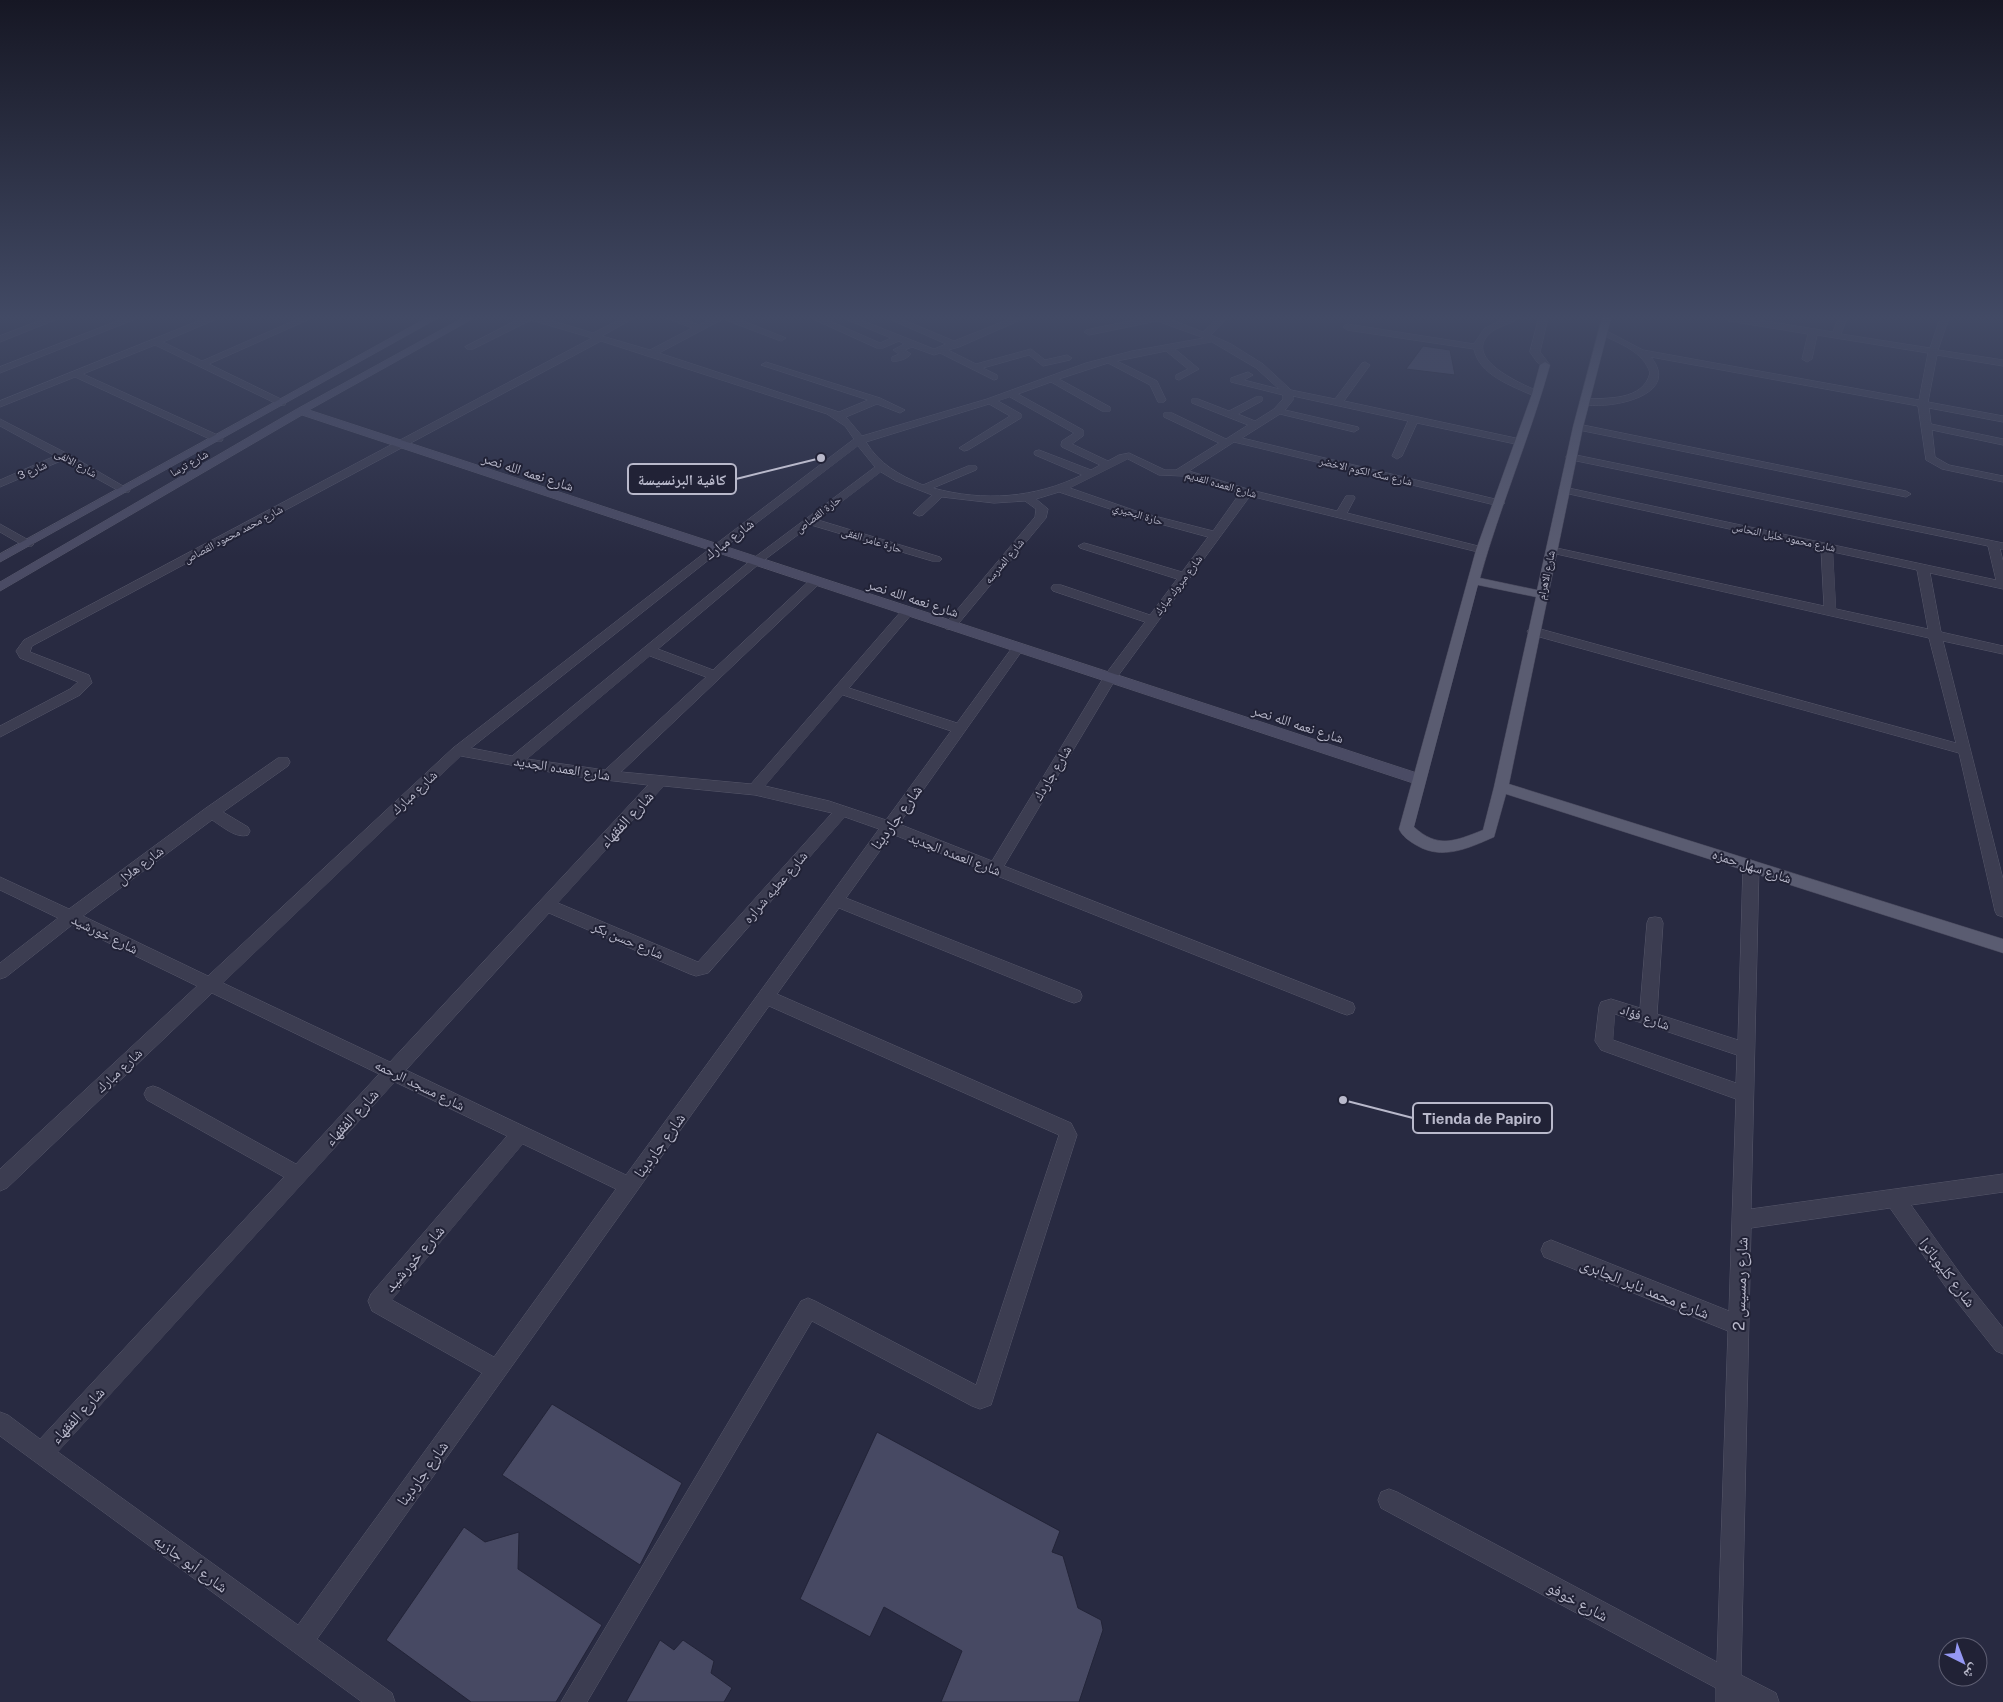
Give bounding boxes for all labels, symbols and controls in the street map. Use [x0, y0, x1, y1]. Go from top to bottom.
street label: شارع الالفى [52, 447, 99, 480]
street label: شارع ترسا [168, 447, 211, 480]
street label: شارع نعمه الله نصر [479, 449, 576, 496]
street label: شارع سكه الكوم الاخضر [1317, 454, 1414, 489]
street label: شارع 3 [16, 458, 49, 483]
callout: كافية البرنسيسة [628, 464, 736, 494]
street label: شارع العمده القديم [1183, 468, 1258, 502]
text: كافية البرنسيسة [638, 471, 727, 489]
street label: حارة القصاص [793, 493, 844, 536]
street label: حارة البحيري [1111, 501, 1165, 530]
street label: شارع محمد محمود القصاص [182, 503, 285, 566]
street label: شارع مبارك [701, 515, 758, 564]
street label: شارع محمود خليل النحاس [1731, 520, 1837, 555]
street label: حارة عامر الفقى [840, 525, 904, 556]
street label: شارع المدرسه [982, 536, 1027, 586]
street label: شارع الاهرام [1535, 549, 1558, 601]
street label: شارع مبروك مبارك [1152, 553, 1205, 618]
street label: شارع نعمه الله نصر [864, 575, 961, 622]
street label: شارع نعمه الله نصر [1249, 701, 1346, 748]
street label: شارع جاردك [1029, 743, 1076, 805]
street label: شارع العمده الجديد [512, 752, 611, 785]
street label: شارع مبارك [388, 767, 442, 819]
street label: شارع جاردينا [867, 781, 927, 854]
street label: شارع الفقهاء [595, 787, 658, 852]
street label: شارع العمده الجديد [906, 829, 1003, 881]
street label: شارع هلال [114, 842, 168, 889]
street label: شارع سهل حمزه [1710, 846, 1794, 888]
street label: شارع عطيه شراره [739, 848, 812, 928]
street label: شارع خورشيد [68, 911, 141, 959]
street label: شارع حسن بكر [588, 917, 666, 964]
street label: شارع فؤاد [1617, 1001, 1672, 1035]
street label: شارع مبارك [93, 1045, 147, 1097]
street label: شارع مسجد الرحمه [372, 1056, 468, 1115]
street label: شارع الفقهاء [320, 1085, 383, 1150]
callout: Tienda de Papiro [1413, 1103, 1552, 1133]
street label: شارع جاردينا [630, 1109, 690, 1182]
text: Tienda de Papiro [1423, 1110, 1542, 1127]
street label: شارع خورشيد [380, 1221, 449, 1296]
street label: شارع كليوباترا [1914, 1234, 1980, 1311]
street label: شارع رمسيس 2 [1729, 1237, 1753, 1331]
street label: شارع محمد ناير الجابرى [1577, 1254, 1712, 1324]
street label: شارع الفقهاء [46, 1383, 109, 1448]
street label: شارع جاردينا [393, 1437, 453, 1510]
street label: شارع أبو جازيه [149, 1530, 231, 1597]
street label: شارع خوفو [1544, 1578, 1611, 1626]
north arrow [1938, 1637, 1988, 1687]
text: ش [1960, 1660, 1983, 1683]

